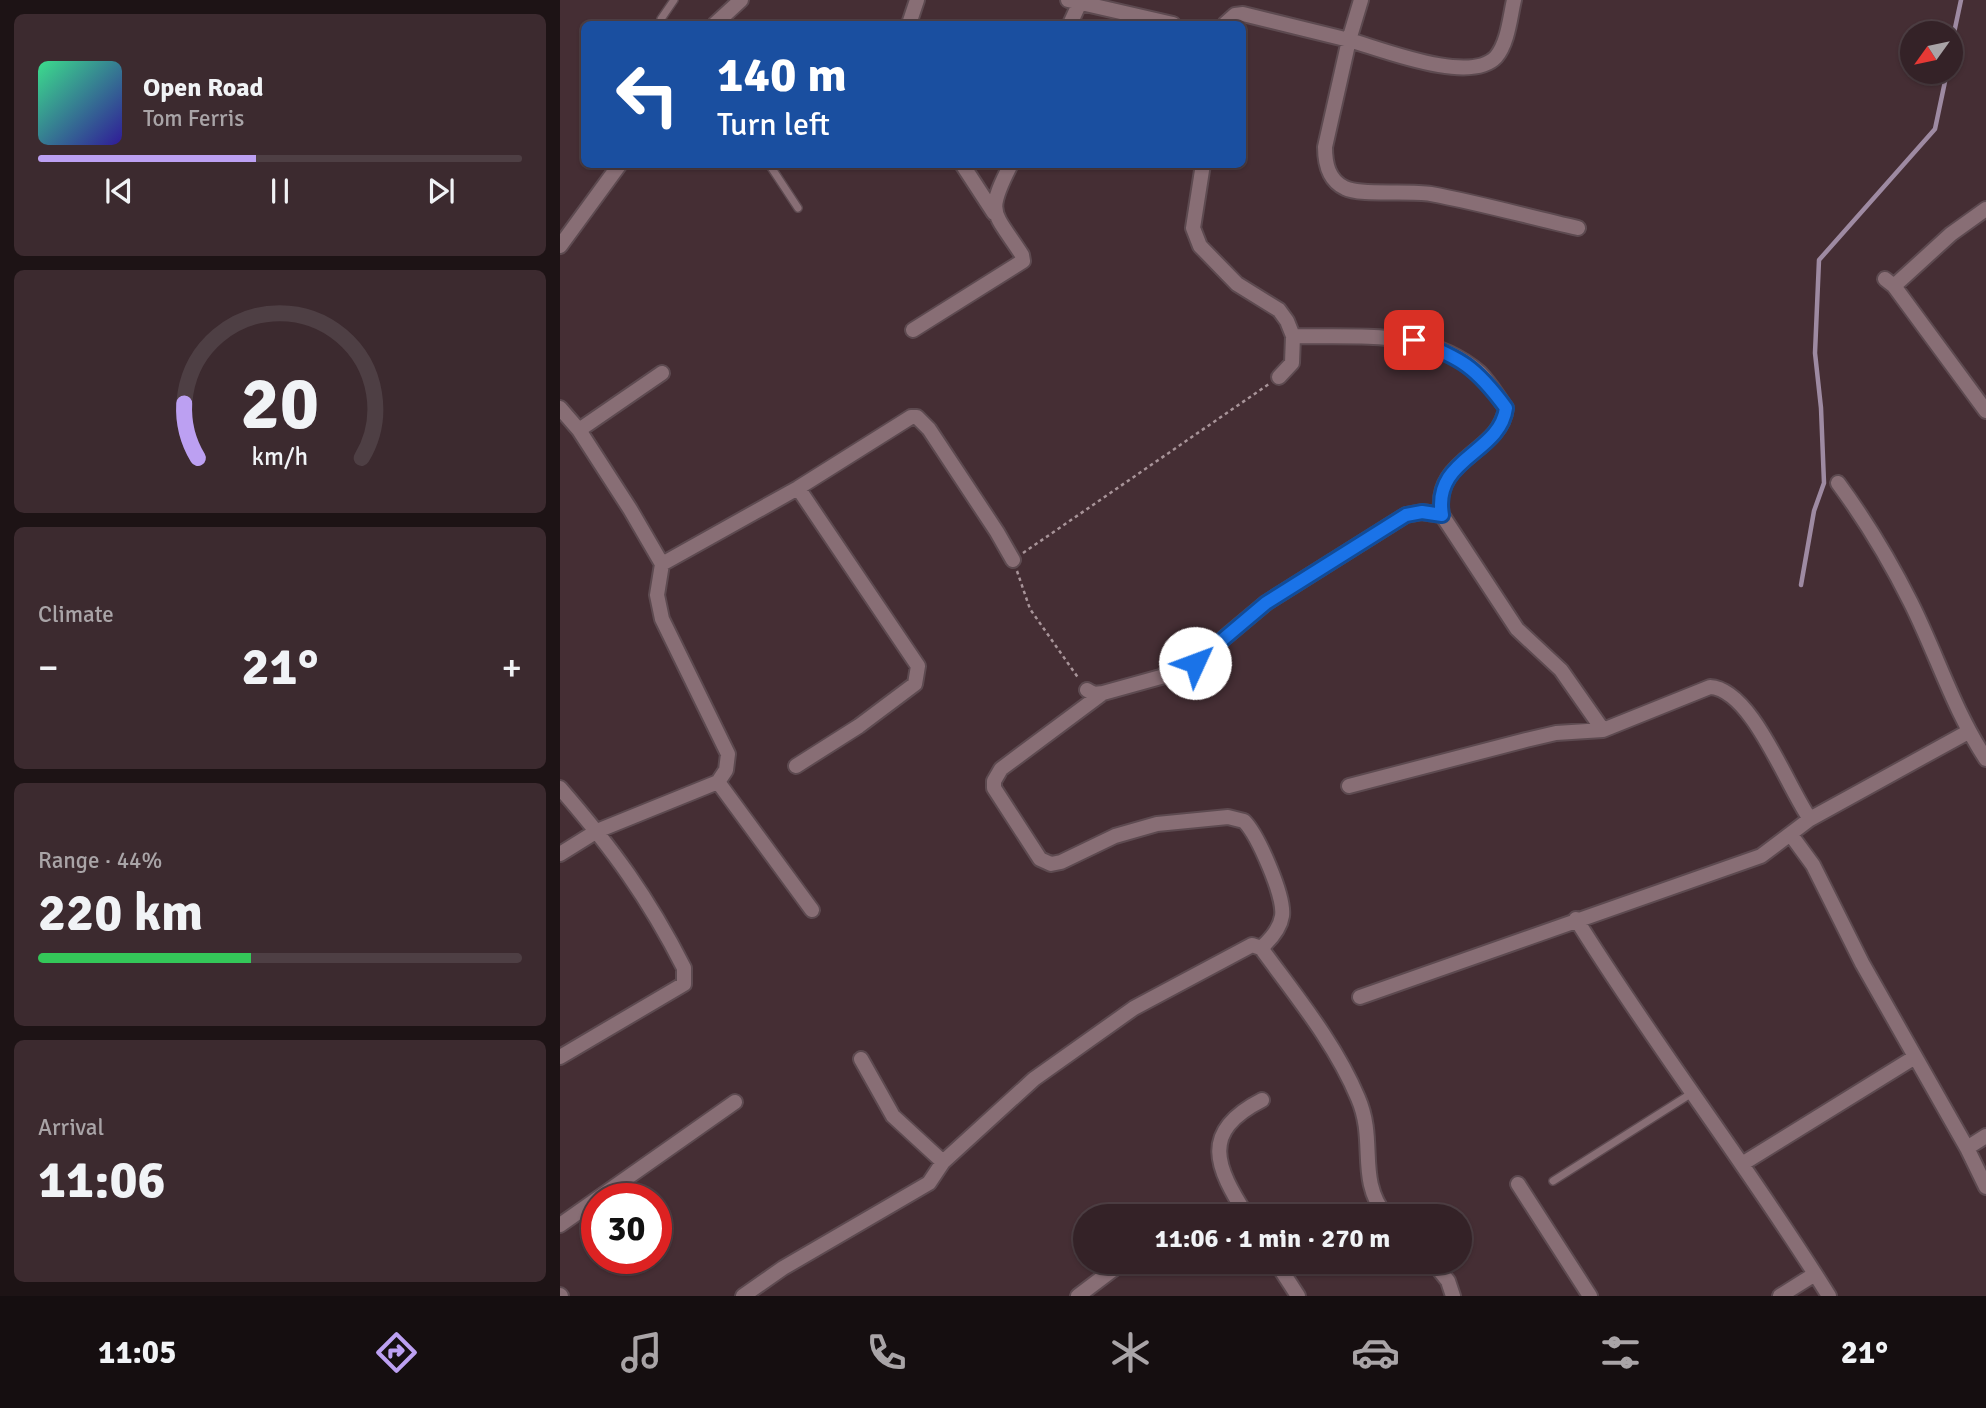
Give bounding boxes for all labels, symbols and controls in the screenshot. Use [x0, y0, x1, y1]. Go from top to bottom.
north arrow [1900, 21, 1964, 84]
map controls [1900, 21, 1963, 84]
text: 140 m [717, 45, 847, 105]
icon: left [602, 49, 693, 140]
text: Open Road [143, 72, 264, 104]
text: Tom Ferris [143, 104, 244, 133]
text: Turn left [717, 105, 830, 144]
icon: previous [100, 172, 138, 210]
icon: pause [261, 172, 299, 210]
icon: next [422, 172, 460, 210]
pin [1384, 310, 1444, 370]
icon: arrive [1395, 321, 1433, 359]
text: 20 [241, 360, 319, 449]
text: km/h [252, 440, 308, 471]
text: Climate [38, 600, 114, 629]
position arrow [1158, 626, 1232, 700]
text: 21° [242, 635, 318, 699]
text: − [38, 644, 59, 691]
text: + [501, 644, 522, 691]
text: Range · 44% [38, 846, 162, 875]
text: 220 km [38, 881, 203, 945]
text: Arrival [38, 1113, 104, 1142]
text: 11:06 [38, 1148, 166, 1212]
speed limit sign: 30 [581, 1183, 672, 1274]
text: 11:06 · 1 min · 270 m [1155, 1223, 1390, 1255]
icon: directions [372, 1328, 421, 1377]
icon: music [617, 1328, 666, 1377]
icon: phone [862, 1328, 911, 1377]
icon: climate [1106, 1328, 1155, 1377]
icon: car [1351, 1328, 1400, 1377]
icon: filters [1596, 1328, 1645, 1377]
text: 11:05 [98, 1333, 176, 1372]
text: 21° [1841, 1333, 1888, 1372]

